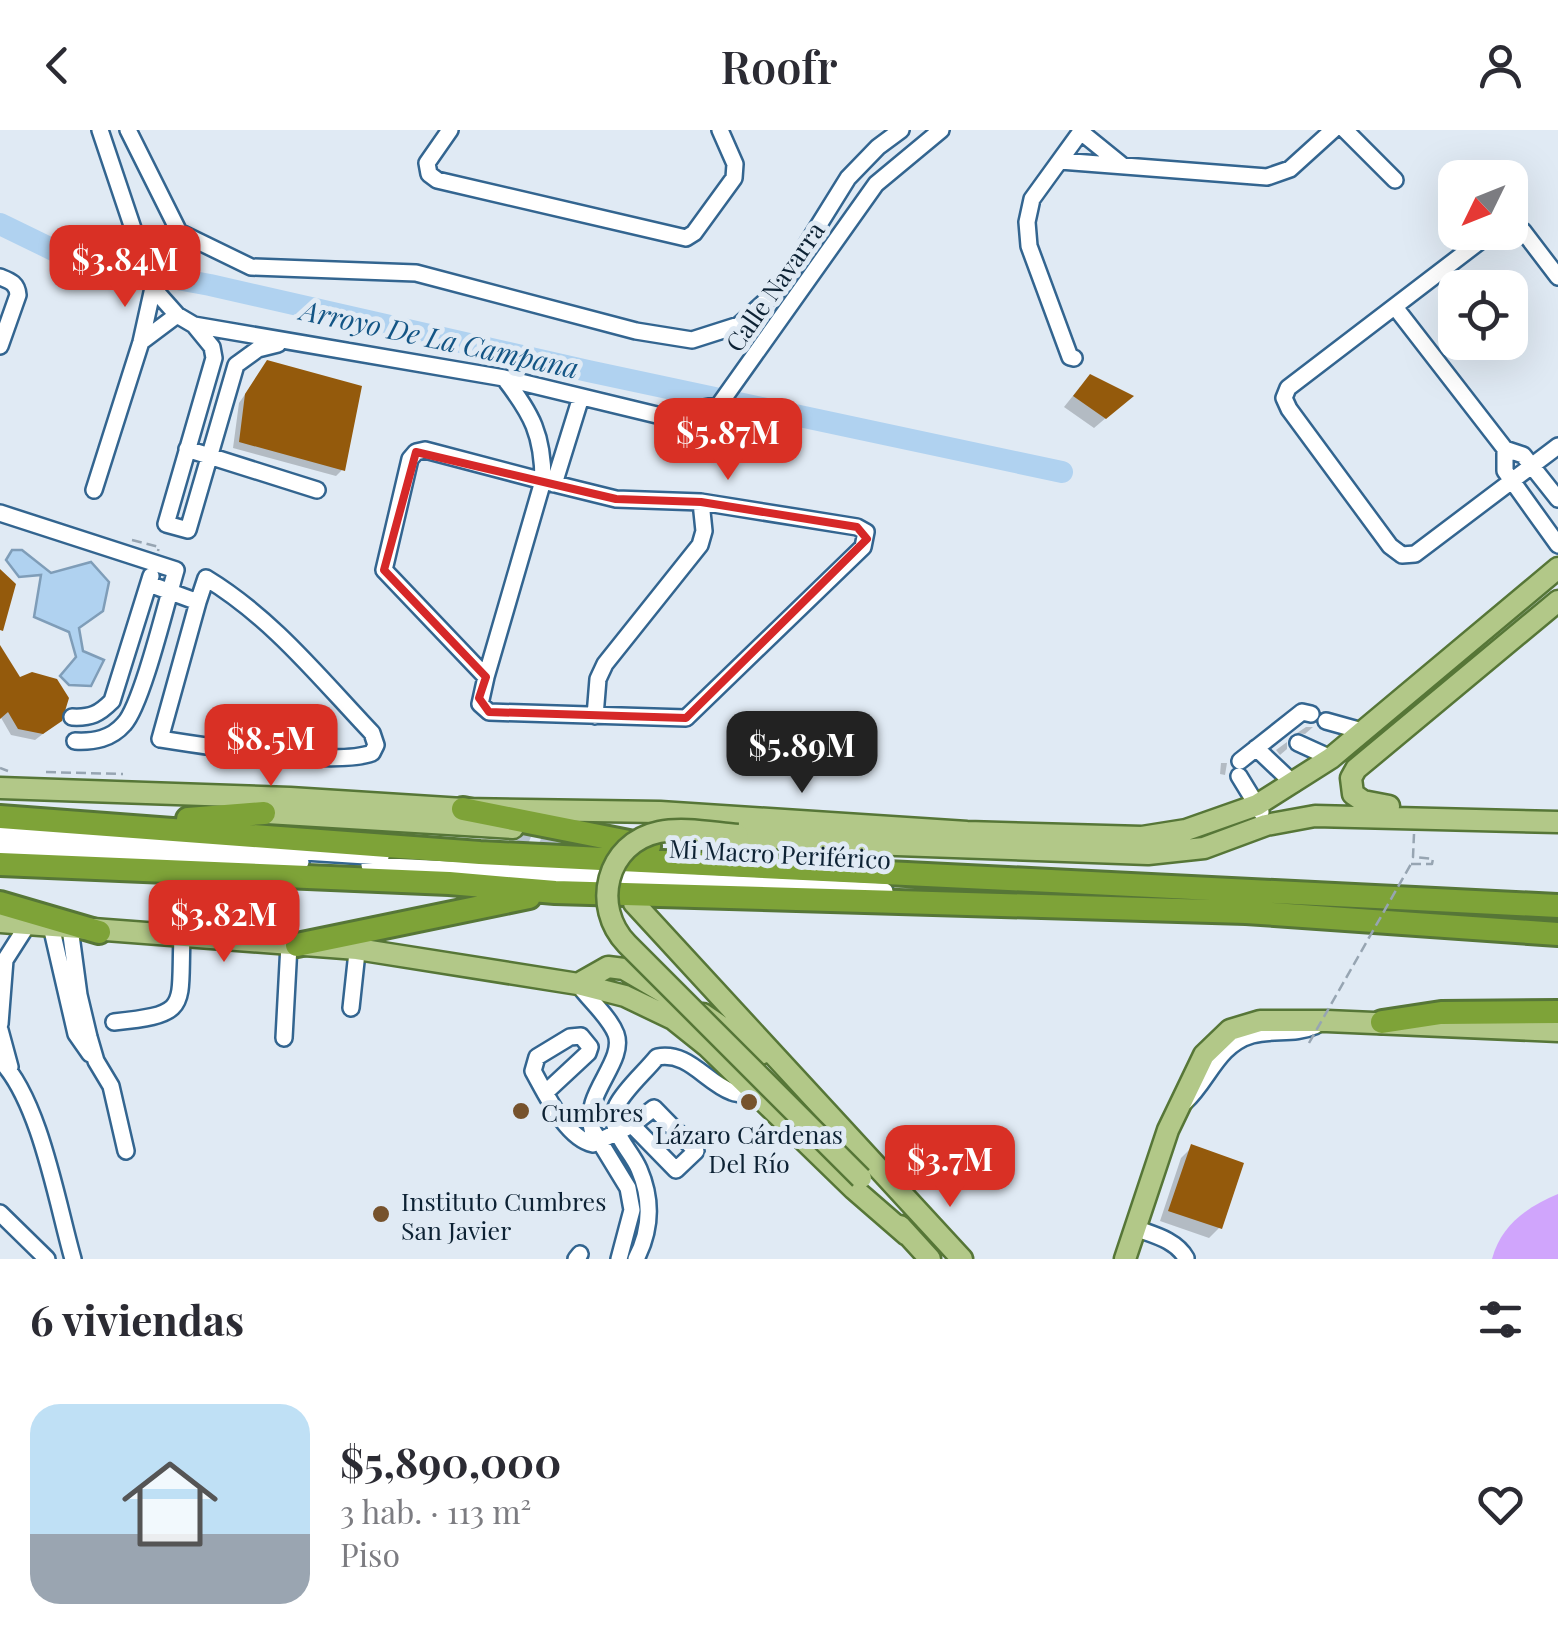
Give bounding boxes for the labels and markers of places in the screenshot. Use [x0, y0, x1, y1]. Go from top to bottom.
pin: $3.84M [44, 225, 206, 310]
pin: $5.87M [647, 398, 809, 483]
pin: $8.5M [201, 704, 341, 789]
pin: $5.89M [721, 711, 883, 796]
pin: $3.82M [143, 880, 305, 965]
marker: Lázaro Cárdenas Del Río [738, 1091, 760, 1113]
place label: Cumbres [541, 1095, 643, 1128]
marker: Cumbres [510, 1100, 532, 1122]
place label: Lázaro Cárdenas Del Río [655, 1117, 843, 1179]
pin: $3.7M [880, 1125, 1020, 1210]
place label: Instituto Cumbres San Javier [401, 1184, 606, 1246]
marker: Instituto Cumbres San Javier [370, 1203, 392, 1225]

